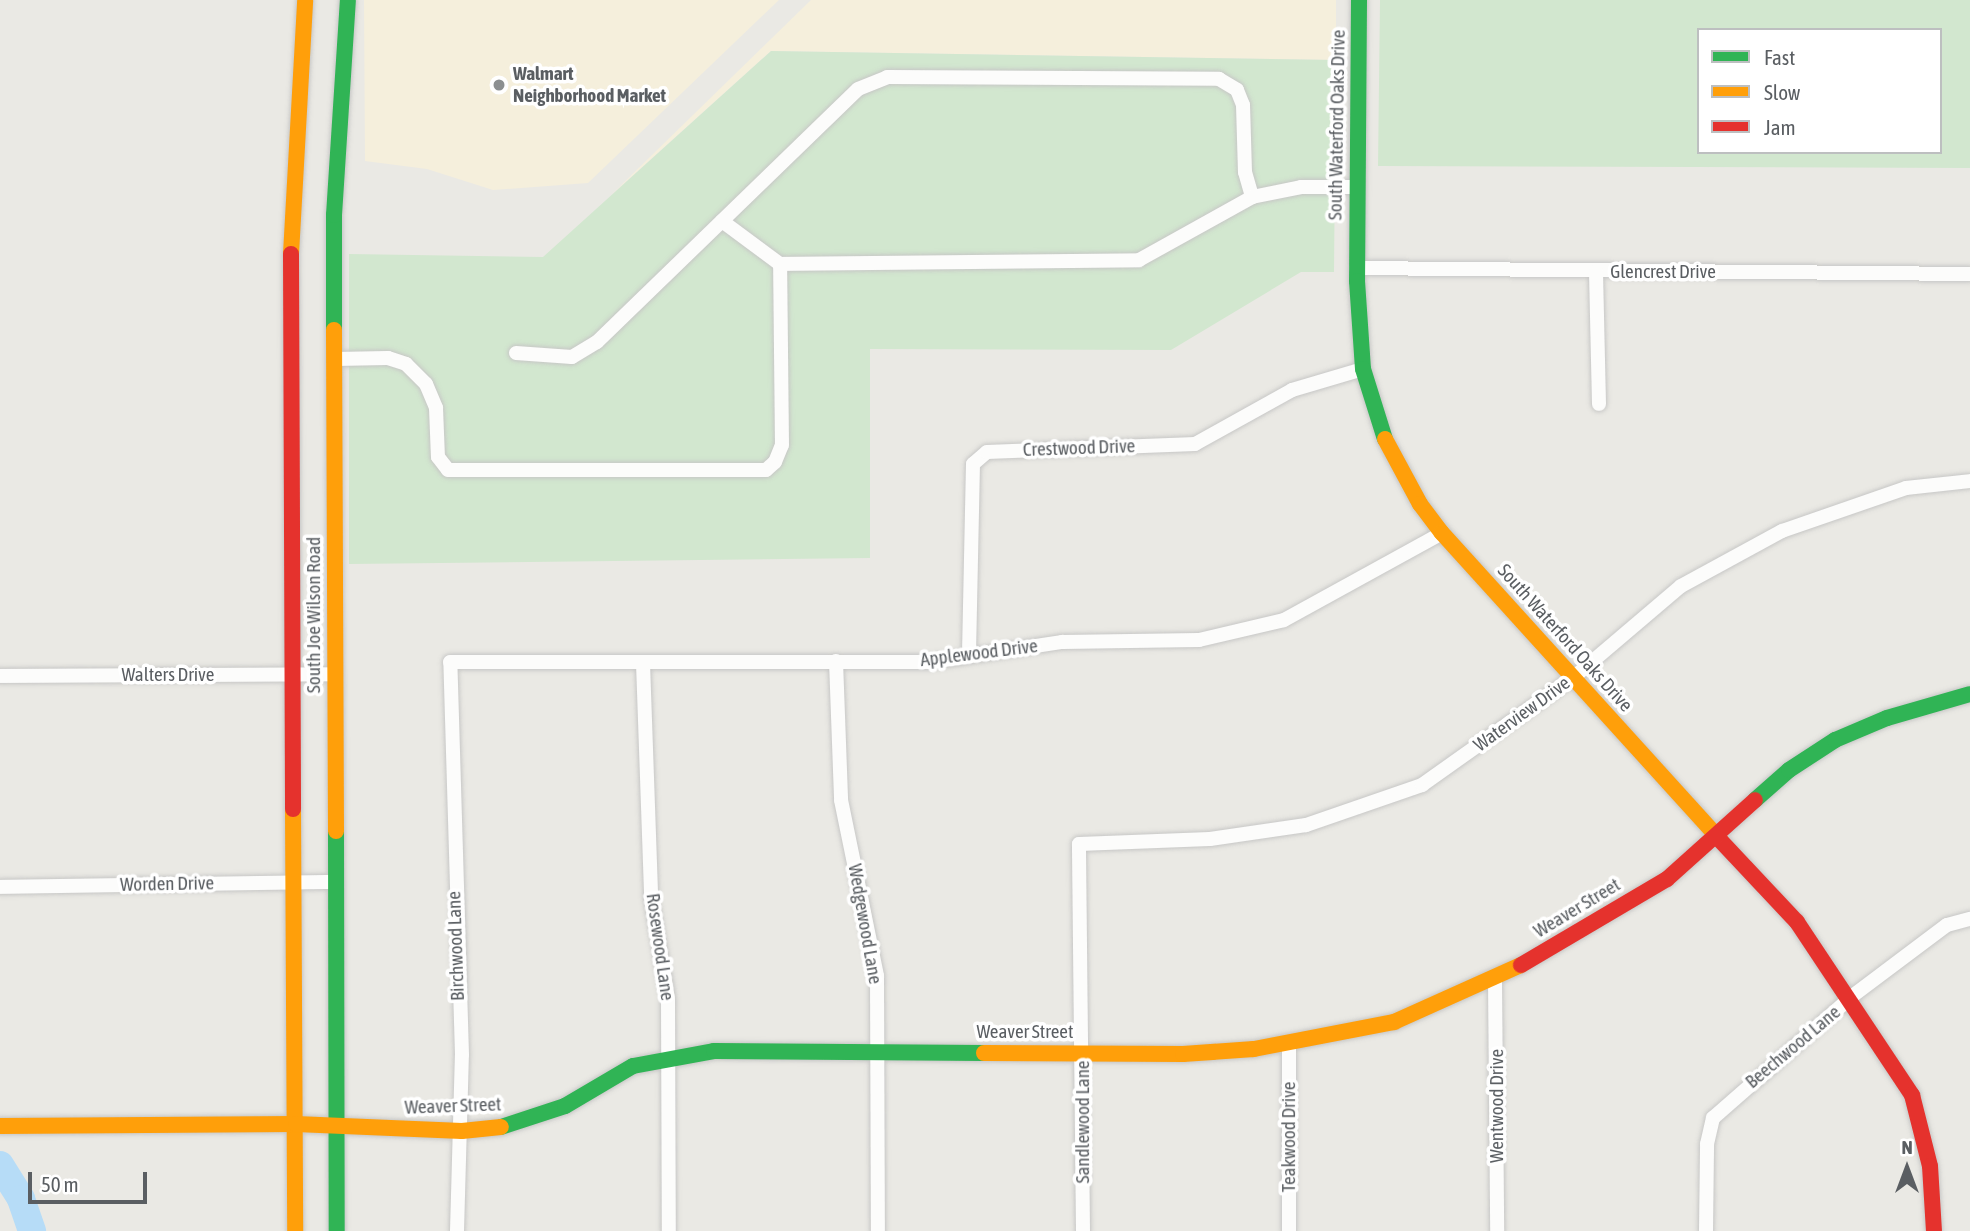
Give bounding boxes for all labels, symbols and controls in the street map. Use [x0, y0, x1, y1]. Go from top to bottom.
legend [1697, 28, 1942, 154]
street label: South Waterford Oaks Drive [1324, 30, 1350, 220]
text: Fast [1764, 45, 1795, 69]
place label: Walmart Neighborhood Market [513, 63, 666, 107]
marker: Walmart Neighborhood Market [491, 77, 507, 93]
text: Slow [1764, 80, 1800, 104]
text: Jam [1764, 115, 1796, 139]
street label: Glencrest Drive [1610, 261, 1716, 283]
street label: Crestwood Drive [1022, 435, 1136, 461]
street label: South Joe Wilson Road [303, 537, 325, 693]
street label: South Waterford Oaks Drive [1493, 560, 1637, 716]
street label: Applewood Drive [919, 634, 1039, 672]
street label: Walters Drive [122, 664, 214, 686]
street label: Waterview Drive [1470, 672, 1574, 756]
street label: Wedgewood Lane [843, 862, 887, 986]
street label: Worden Drive [120, 872, 214, 896]
street label: Weaver Street [1530, 873, 1624, 943]
street label: Birchwood Lane [443, 891, 469, 1001]
street label: Rosewood Lane [641, 892, 679, 1002]
street label: Beechwood Lane [1741, 1001, 1845, 1093]
street label: Weaver Street [977, 1021, 1073, 1043]
street label: Wentwood Drive [1486, 1049, 1508, 1163]
street label: Sandlewood Lane [1072, 1061, 1094, 1183]
street label: Teakwood Drive [1278, 1082, 1300, 1192]
street label: Weaver Street [404, 1093, 502, 1119]
north arrow [1872, 1133, 1942, 1203]
text: N [1901, 1136, 1913, 1158]
scale bar [32, 1158, 150, 1202]
text: 50 m [41, 1172, 79, 1196]

